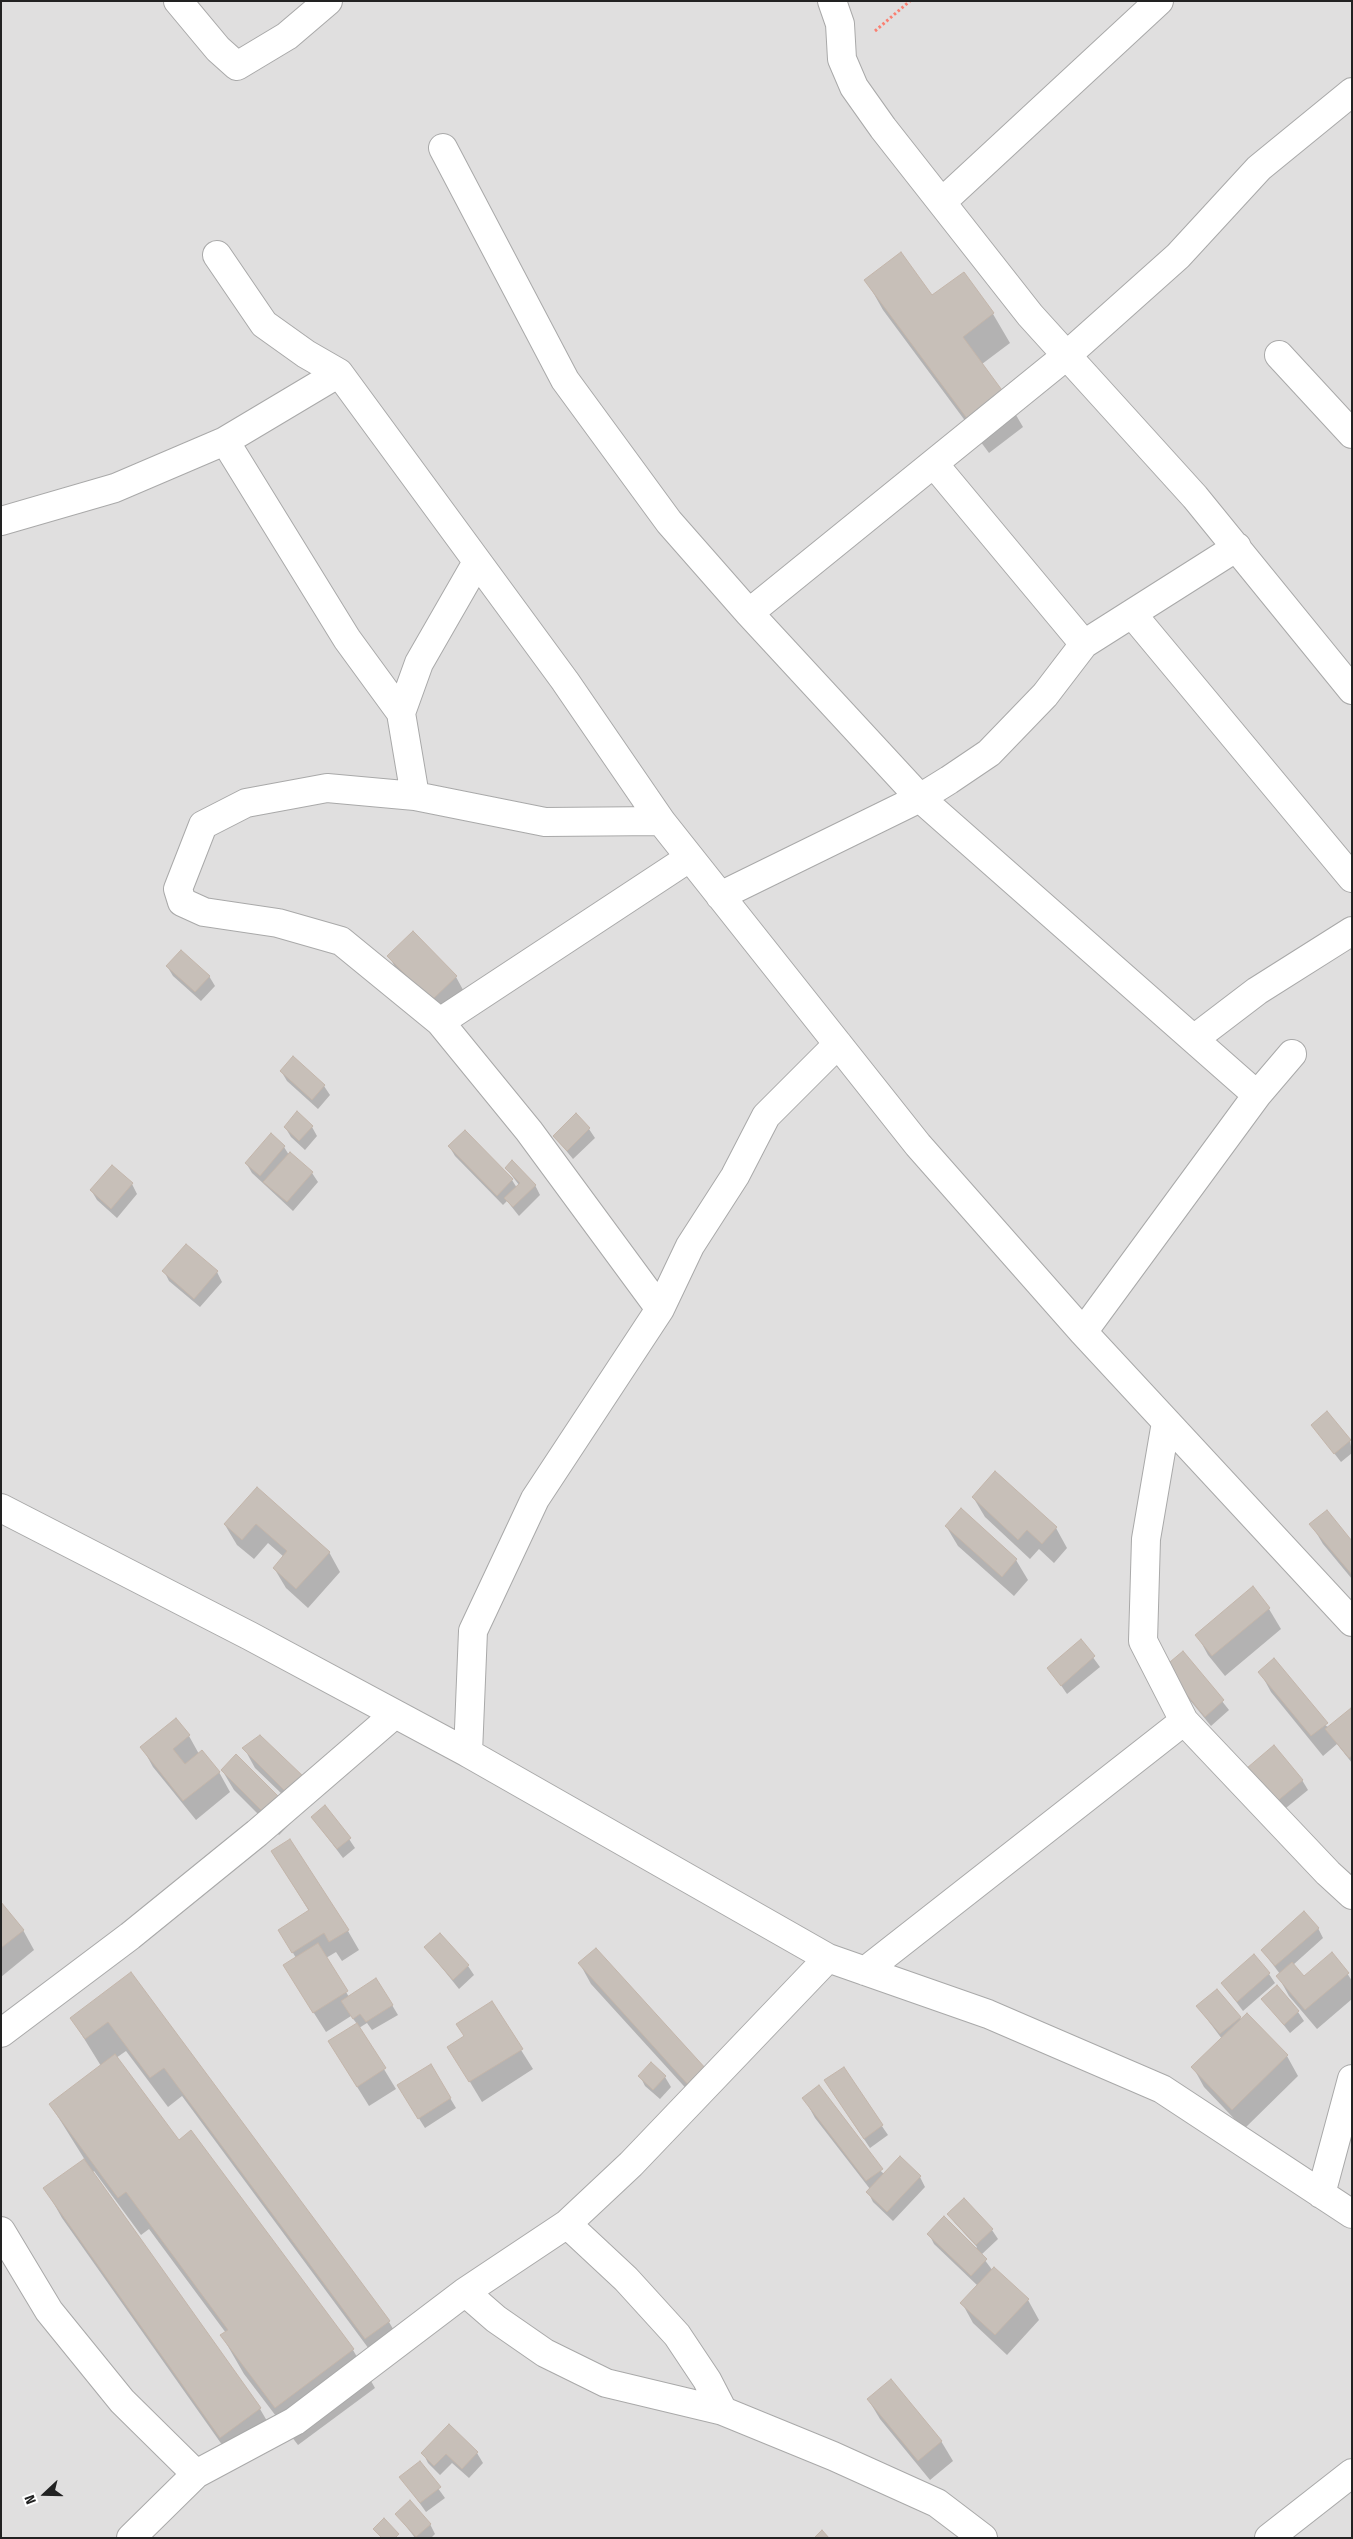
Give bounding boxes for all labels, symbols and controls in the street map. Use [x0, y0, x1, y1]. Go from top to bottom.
north arrow [20, 2469, 70, 2519]
text: N [21, 2493, 40, 2507]

